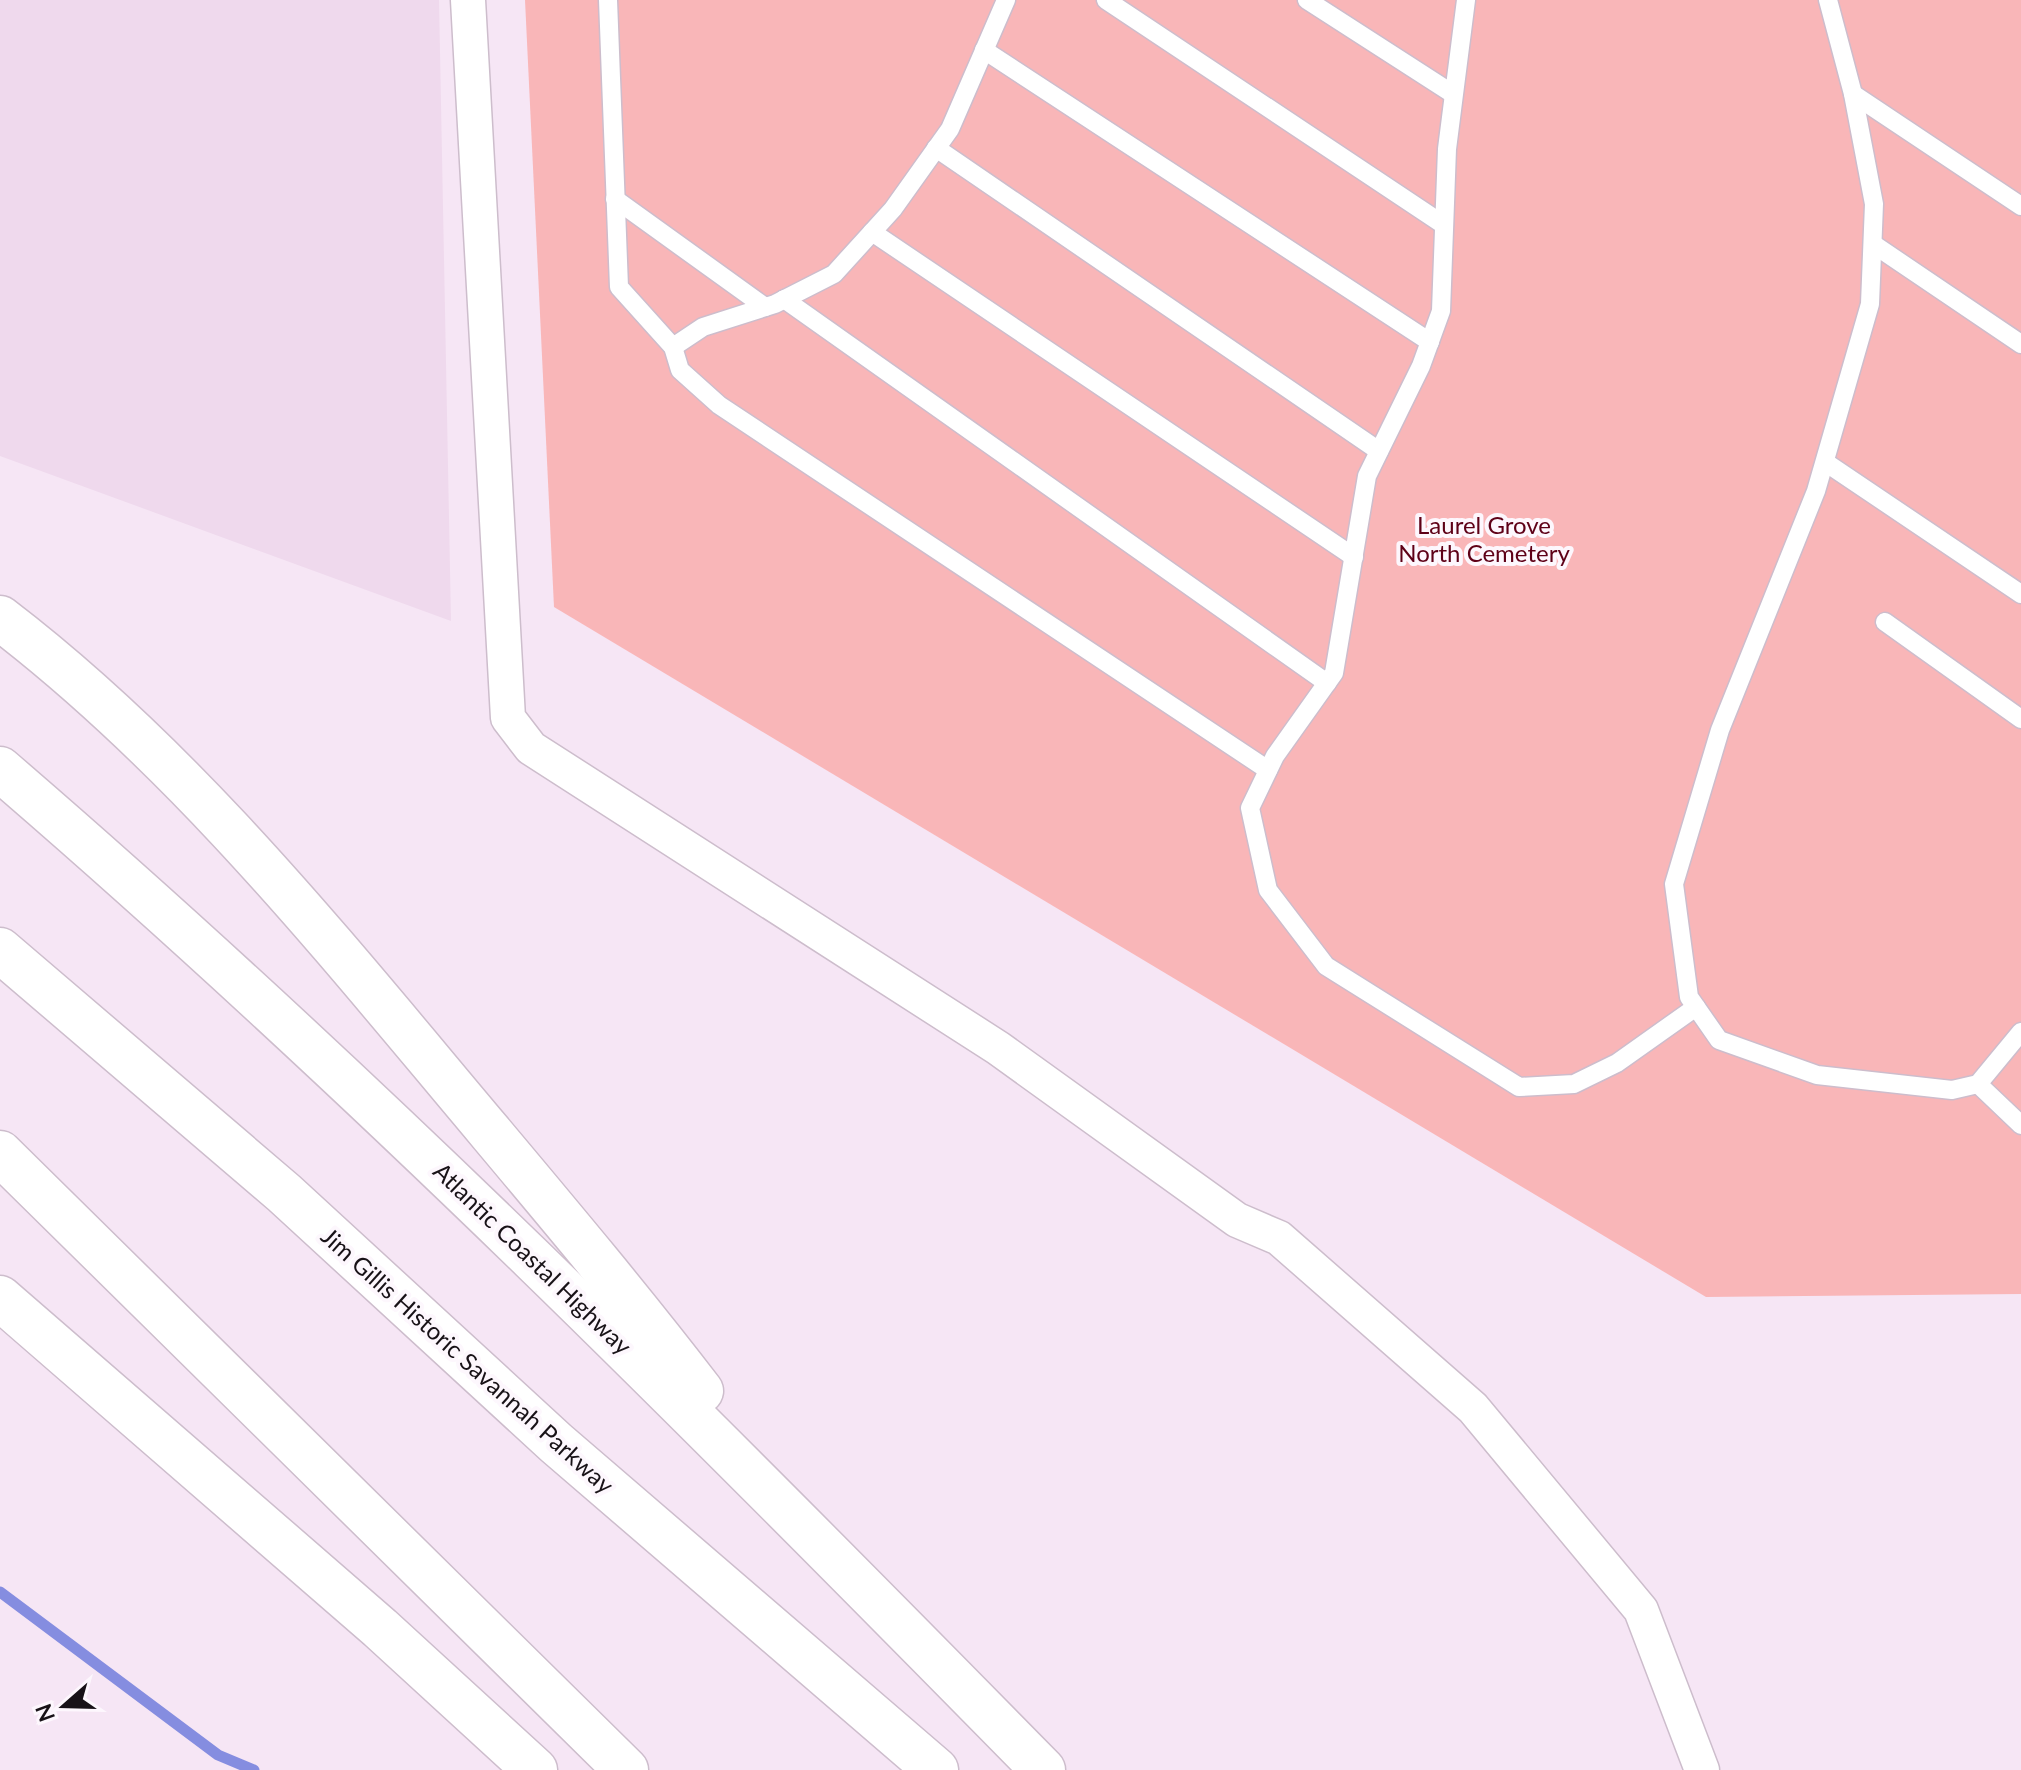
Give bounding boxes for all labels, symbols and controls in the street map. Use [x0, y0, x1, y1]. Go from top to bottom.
park label: Laurel Grove North Cemetery [1398, 510, 1570, 567]
street label: Atlantic Coastal Highway [428, 1156, 638, 1361]
street label: Jim Gillis Historic Savannah Parkway [316, 1221, 621, 1499]
north arrow [24, 1666, 104, 1746]
text: N [29, 1700, 60, 1726]

